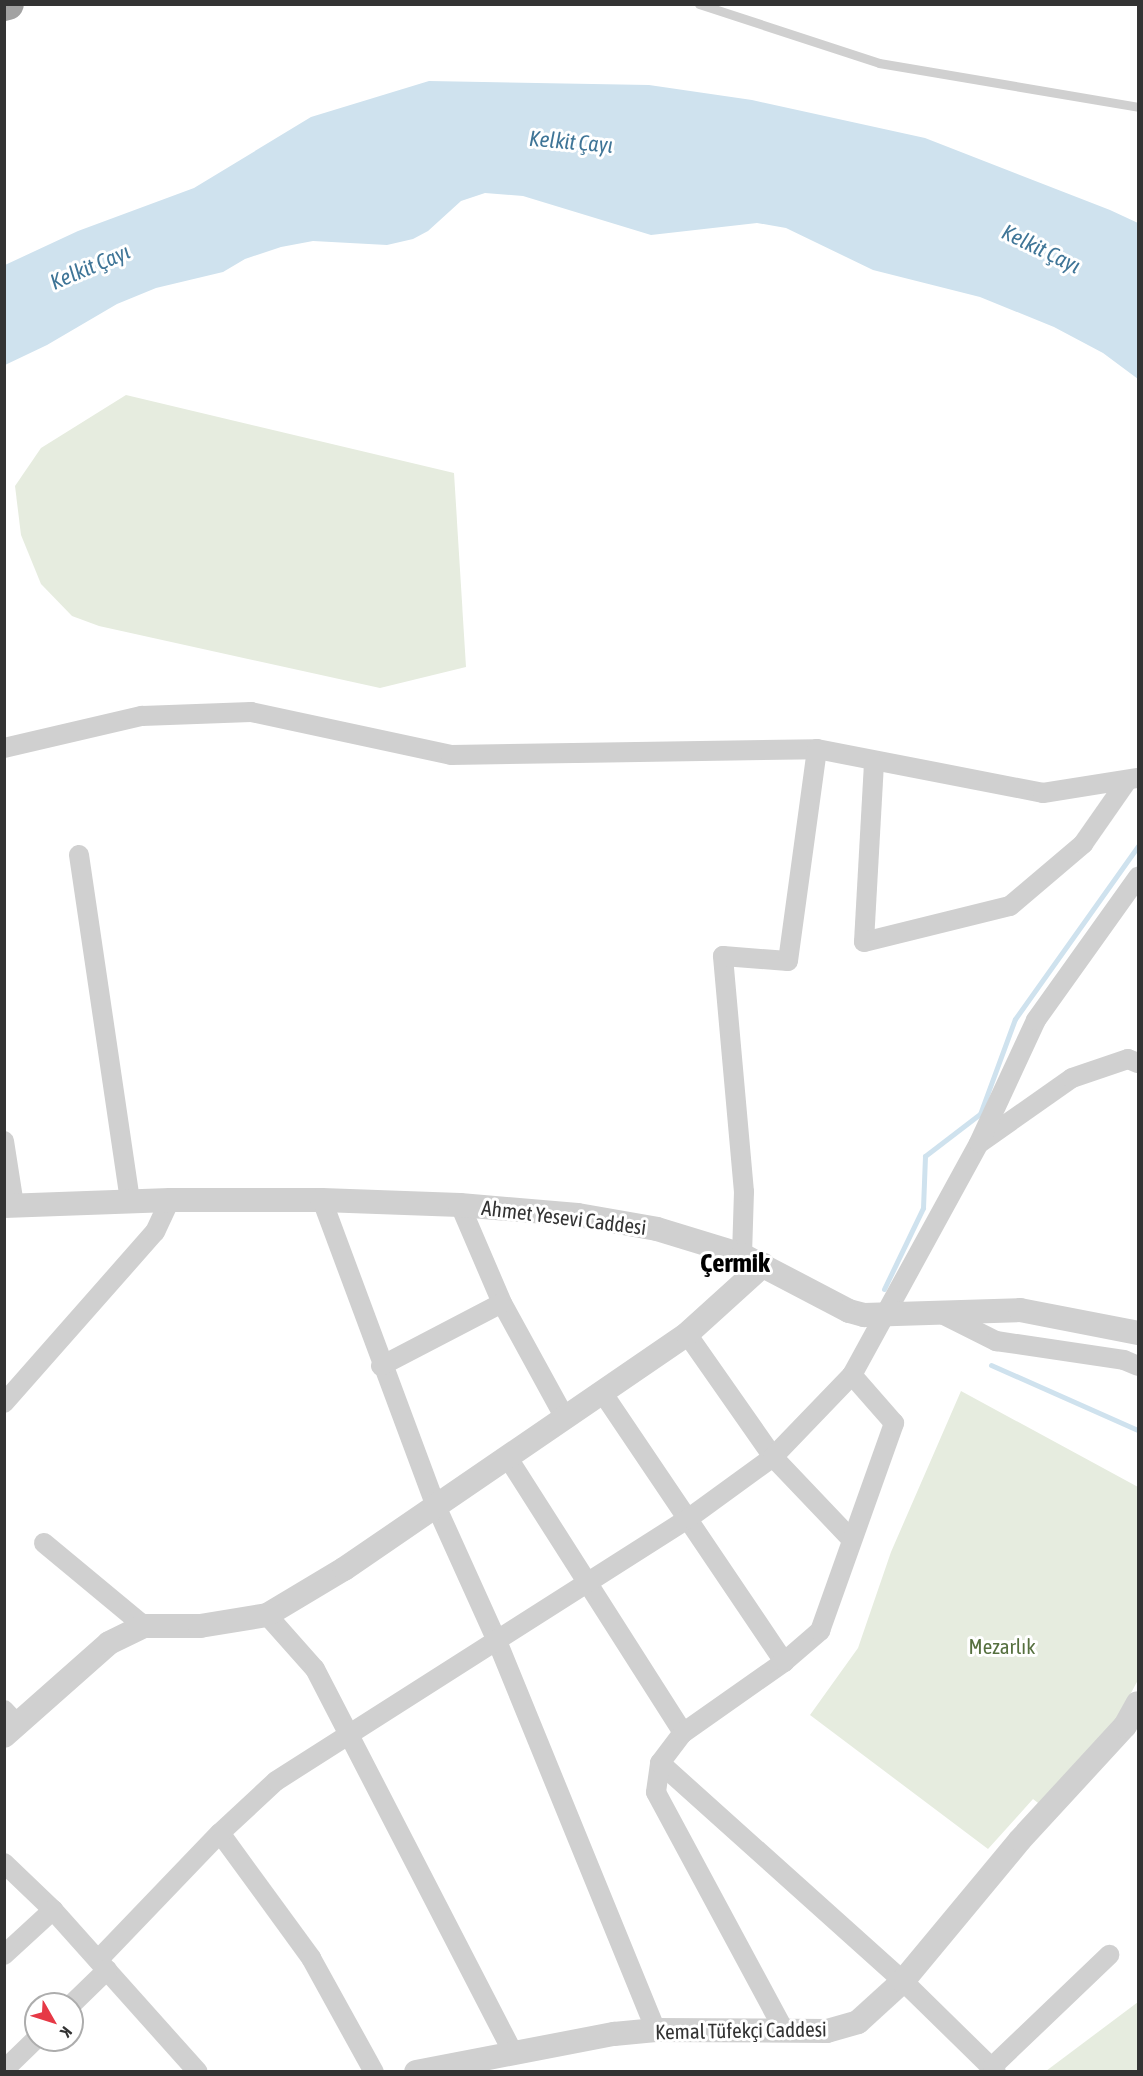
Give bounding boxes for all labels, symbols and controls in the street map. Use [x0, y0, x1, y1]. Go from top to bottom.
water label: Kelkit Çayı [528, 125, 614, 159]
water label: Kelkit Çayı [998, 219, 1084, 279]
water label: Kelkit Çayı [46, 238, 134, 296]
street label: Ahmet Yesevi Caddesi [480, 1194, 648, 1240]
district label: Çermik [700, 1247, 770, 1279]
park label: Mezarlık [969, 1633, 1035, 1659]
north arrow [24, 1992, 84, 2052]
street label: Kemal Tüfekçi Caddesi [655, 2016, 827, 2044]
text: K [57, 2023, 76, 2041]

